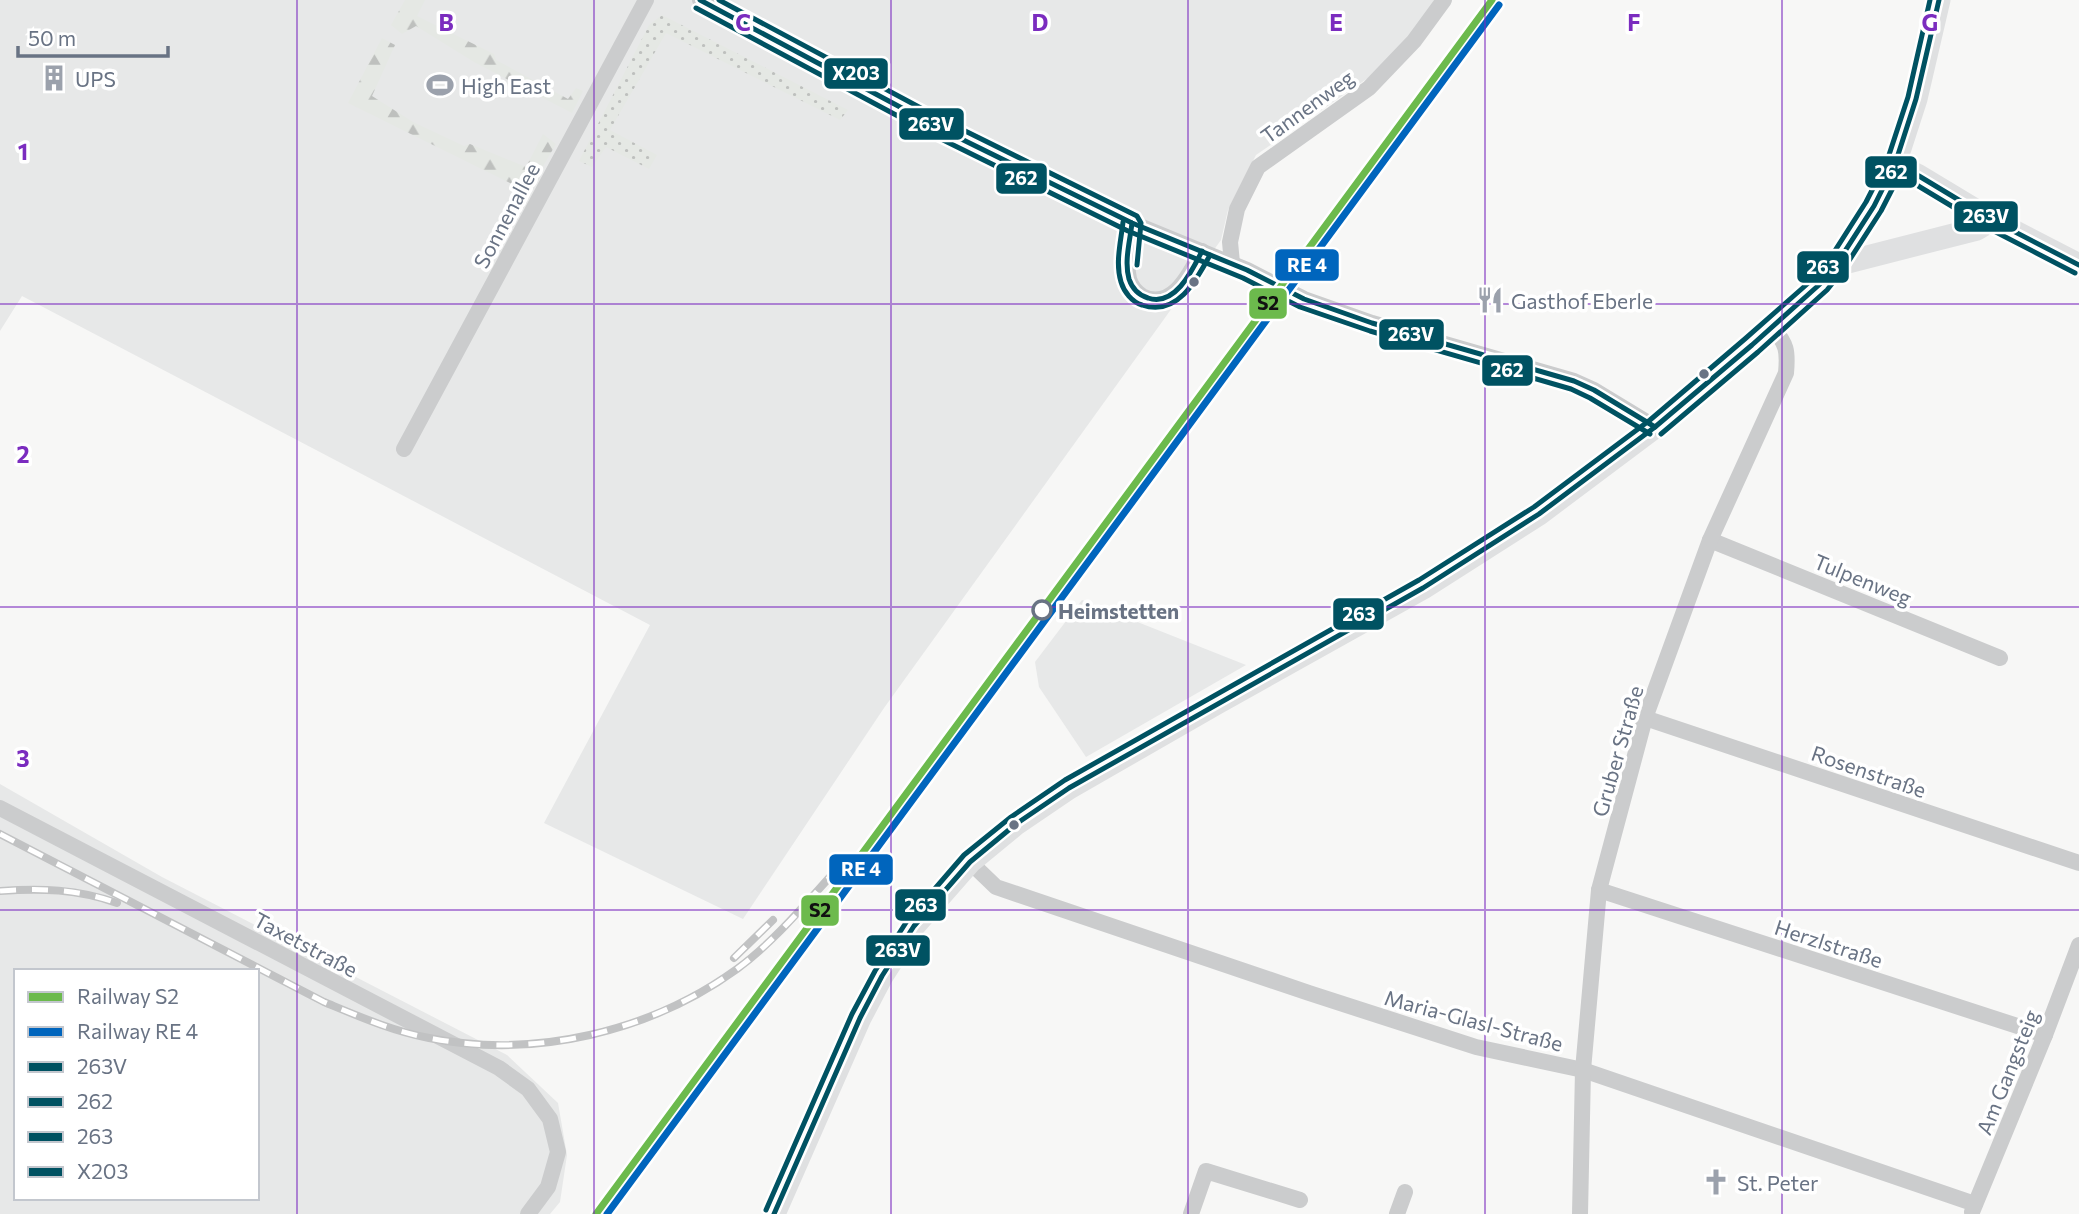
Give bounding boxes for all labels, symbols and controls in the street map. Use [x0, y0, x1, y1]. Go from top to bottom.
text: B [438, 8, 454, 36]
text: C [735, 8, 751, 36]
text: D [1032, 8, 1049, 36]
text: E [1329, 8, 1343, 36]
text: F [1627, 8, 1641, 36]
text: G [1922, 8, 1938, 36]
scale bar [18, 14, 168, 58]
text: 50 m [28, 25, 76, 50]
line badge: X203 [823, 57, 889, 90]
text: X203 [832, 61, 880, 84]
building icon: UPS [39, 63, 69, 93]
street label: Tannenweg [1256, 64, 1358, 148]
place label: UPS [75, 66, 116, 91]
sports icon: High East [425, 70, 455, 100]
place label: High East [461, 73, 551, 98]
line badge: 263V [898, 107, 965, 141]
text: 263V [908, 112, 955, 135]
text: 1 [18, 137, 28, 165]
line badge: 262 [1864, 155, 1918, 189]
street label: Sonnenallee [468, 158, 544, 272]
text: 262 [1874, 160, 1908, 183]
line badge: 262 [995, 162, 1048, 195]
text: 262 [1004, 166, 1038, 189]
line badge: 263V [1953, 200, 2019, 233]
text: 263V [1963, 204, 2010, 227]
line badge: RE 4 [1274, 248, 1340, 282]
line badge: 263 [1796, 250, 1850, 284]
text: RE 4 [1287, 253, 1327, 276]
text: 263 [1806, 255, 1840, 278]
unlabelled marker [1187, 275, 1201, 289]
restaurant icon: Gasthof Eberle [1475, 285, 1505, 315]
line badge: S2 [1248, 287, 1288, 320]
place label: Gasthof Eberle [1511, 288, 1653, 313]
text: S2 [1257, 291, 1279, 314]
line badge: 263V [1378, 318, 1445, 351]
text: 263V [1388, 322, 1435, 345]
line badge: 262 [1481, 354, 1534, 387]
text: 262 [1490, 358, 1524, 381]
unlabelled marker [1697, 367, 1711, 381]
text: 2 [16, 440, 30, 468]
street label: Tulpenweg [1811, 548, 1915, 610]
line badge: 263 [1332, 597, 1385, 631]
place label: Heimstetten [1058, 598, 1179, 623]
marker: Heimstetten [1032, 600, 1052, 620]
text: 263 [1342, 602, 1376, 625]
street label: Gruber Straße [1586, 683, 1648, 819]
street label: Rosenstraße [1808, 740, 1930, 802]
text: 3 [16, 744, 30, 772]
unlabelled marker [1007, 818, 1021, 832]
line badge: RE 4 [828, 853, 894, 886]
text: RE 4 [841, 857, 881, 880]
line badge: 263 [894, 888, 947, 922]
text: 263 [904, 893, 938, 916]
line badge: S2 [800, 894, 840, 927]
text: S2 [809, 898, 831, 921]
street label: Taxetstraße [250, 906, 362, 982]
street label: Herzlstraße [1772, 914, 1886, 972]
line badge: 263V [865, 934, 931, 967]
text: 263V [875, 938, 922, 961]
legend [14, 969, 259, 1200]
text: Railway S2 [77, 983, 179, 1008]
street label: Maria-Glasl-Straße [1382, 984, 1566, 1056]
street label: Am Gangsteig [1971, 1006, 2043, 1138]
text: Railway RE 4 [77, 1018, 199, 1043]
text: 263V [77, 1053, 127, 1078]
text: 262 [77, 1088, 113, 1113]
text: 263 [77, 1123, 113, 1148]
text: X203 [77, 1158, 128, 1183]
church icon: St. Peter [1701, 1167, 1731, 1197]
place label: St. Peter [1737, 1170, 1818, 1195]

